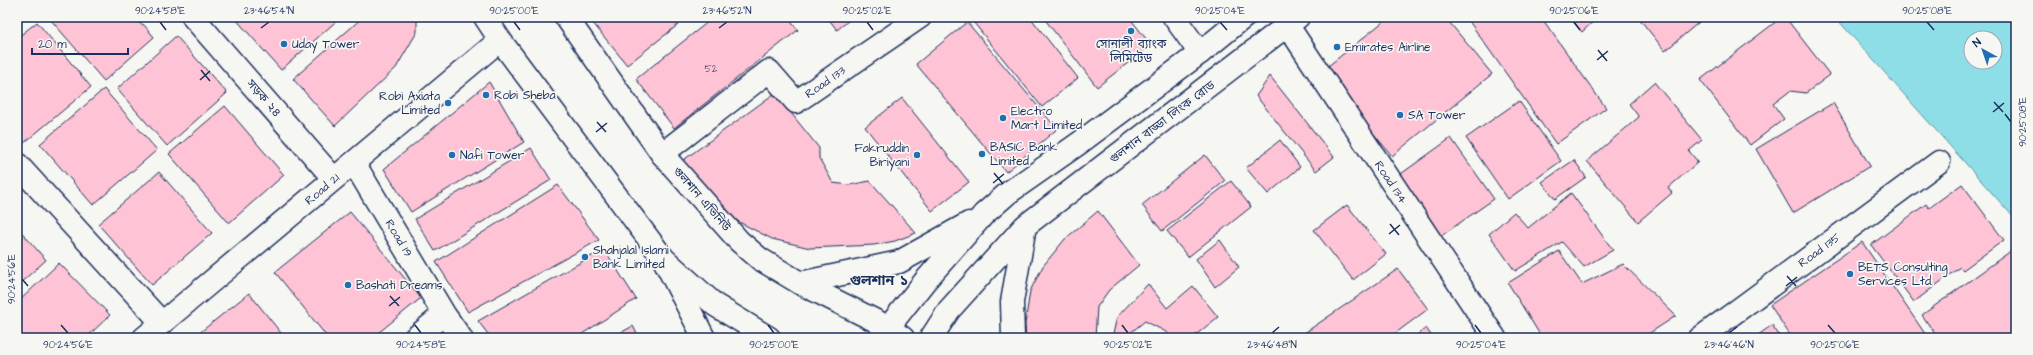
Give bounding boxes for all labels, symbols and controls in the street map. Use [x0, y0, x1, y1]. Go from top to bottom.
text: 90°24'58"E [135, 4, 185, 18]
text: 23°46'54"N [244, 4, 294, 18]
text: 90°25'00"E [489, 4, 539, 18]
text: 23°46'52"N [702, 4, 752, 18]
text: 90°25'02"E [843, 4, 892, 18]
text: 90°25'04"E [1195, 4, 1245, 18]
text: 90°25'06"E [1549, 4, 1599, 18]
text: 90°25'08"E [1902, 4, 1952, 18]
marker: সোনালী ব্যাংক লিমিটেড [1126, 26, 1136, 36]
scale bar [32, 30, 128, 56]
north arrow [1963, 30, 2003, 70]
text: N [1969, 35, 1984, 51]
text: 20 m [38, 36, 67, 53]
place label: Uday Tower [292, 36, 360, 54]
place label: সোনালী ব্যাংক লিমিটেড [1096, 36, 1167, 67]
marker: Uday Tower [279, 39, 289, 49]
place label: Emirates Airline [1345, 39, 1431, 56]
marker: Emirates Airline [1332, 42, 1342, 52]
house number: 52 [705, 62, 718, 76]
street label: Road 133 [802, 62, 849, 103]
street label: সড়ক ২৪ [242, 75, 285, 121]
street label: গুলশান বাড্ডা লিংক রোড [1106, 77, 1219, 168]
place label: Robi Sheba [494, 87, 556, 104]
place label: Robi Axiata Limited [379, 88, 440, 119]
marker: Robi Sheba [481, 90, 491, 100]
text: 90°25'08"E [2016, 97, 2030, 147]
marker: Robi Axiata Limited [443, 98, 453, 108]
place label: Electro Mart Limited [1011, 103, 1082, 134]
place label: SA Tower [1408, 107, 1466, 124]
marker: SA Tower [1395, 110, 1405, 120]
marker: Electro Mart Limited [998, 113, 1008, 123]
place label: BASIC Bank Limited [990, 139, 1058, 170]
place label: Fakruddin Biriyani [854, 140, 909, 172]
place label: Nafi Tower [460, 147, 525, 164]
marker: BASIC Bank Limited [977, 149, 987, 159]
marker: Nafi Tower [447, 150, 457, 160]
marker: Fakruddin Biriyani [912, 150, 922, 160]
street label: Road 134 [1370, 158, 1411, 207]
street label: গুলশান এভিনিউ [669, 163, 735, 236]
street label: Road 21 [301, 169, 344, 209]
street label: Road 19 [381, 216, 416, 260]
street label: Road 135 [1795, 229, 1844, 272]
place label: Shahjalal Islami Bank Limited [593, 242, 669, 273]
marker: Shahjalal Islami Bank Limited [580, 252, 590, 262]
text: 90°24'56"E [5, 254, 19, 304]
place label: BETS Consulting Services Ltd. [1858, 259, 1948, 290]
marker: BETS Consulting Services Ltd. [1845, 269, 1855, 279]
district label: গুলশান ১ [850, 271, 908, 291]
place label: Bashati Dreams [356, 277, 443, 294]
marker: Bashati Dreams [343, 280, 353, 290]
text: 90°24'56"E [43, 338, 93, 352]
text: 90°24'58"E [396, 338, 446, 352]
text: 90°25'00"E [749, 338, 799, 352]
text: 90°25'02"E [1104, 338, 1153, 352]
text: 23°46'48"N [1247, 338, 1297, 352]
text: 90°25'04"E [1456, 338, 1506, 352]
text: 23°46'46"N [1704, 338, 1754, 352]
text: 90°25'06"E [1810, 338, 1860, 352]

